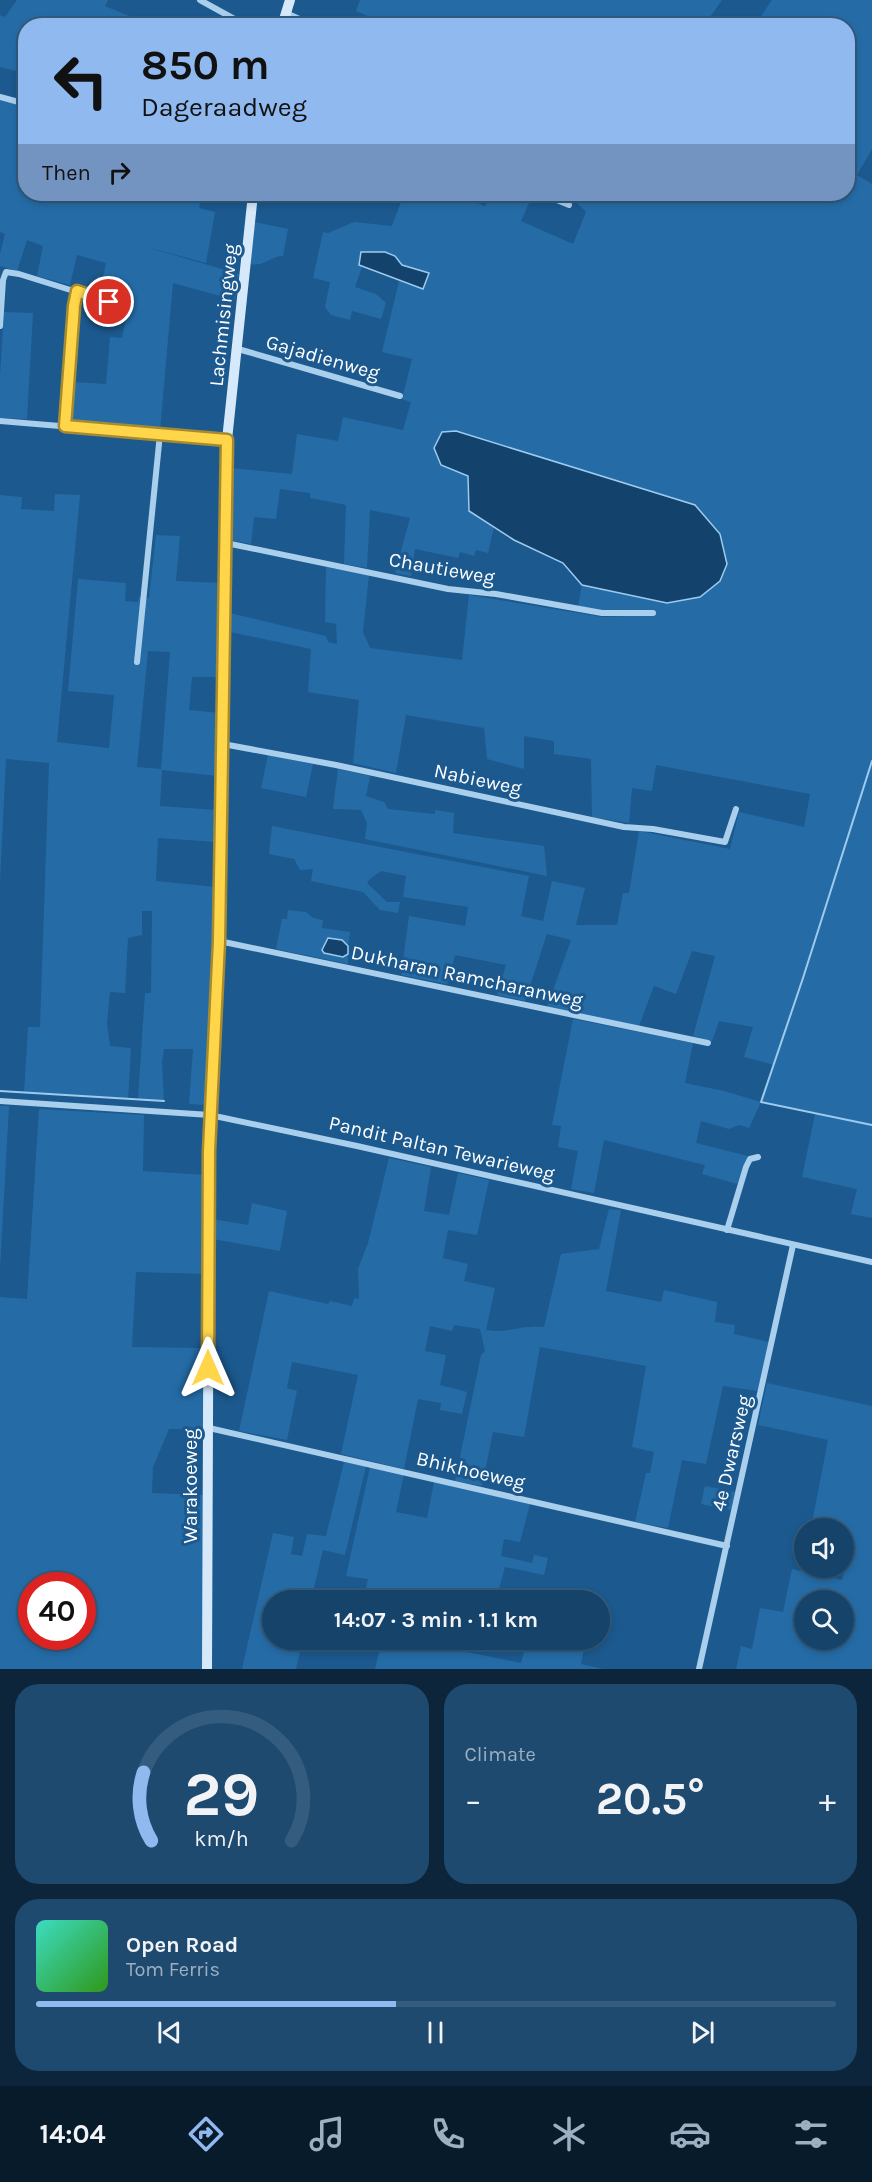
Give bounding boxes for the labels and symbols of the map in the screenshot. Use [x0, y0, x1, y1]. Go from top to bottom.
street label: Lachmisingweg [205, 243, 242, 388]
pin [83, 276, 134, 327]
street label: Gajadienweg [263, 330, 382, 385]
street label: Chautieweg [387, 548, 497, 589]
street label: Nabieweg [432, 759, 524, 800]
street label: Dukharan Ramcharanweg [349, 941, 585, 1012]
street label: Pandit Paltan Tewarieweg [327, 1111, 557, 1186]
position arrow [176, 1336, 240, 1400]
street label: 4e Dwarsweg [707, 1393, 756, 1514]
street label: Warakoeweg [179, 1428, 202, 1544]
street label: Bhikhoeweg [414, 1447, 528, 1494]
speed limit sign: 40 [18, 1572, 96, 1650]

